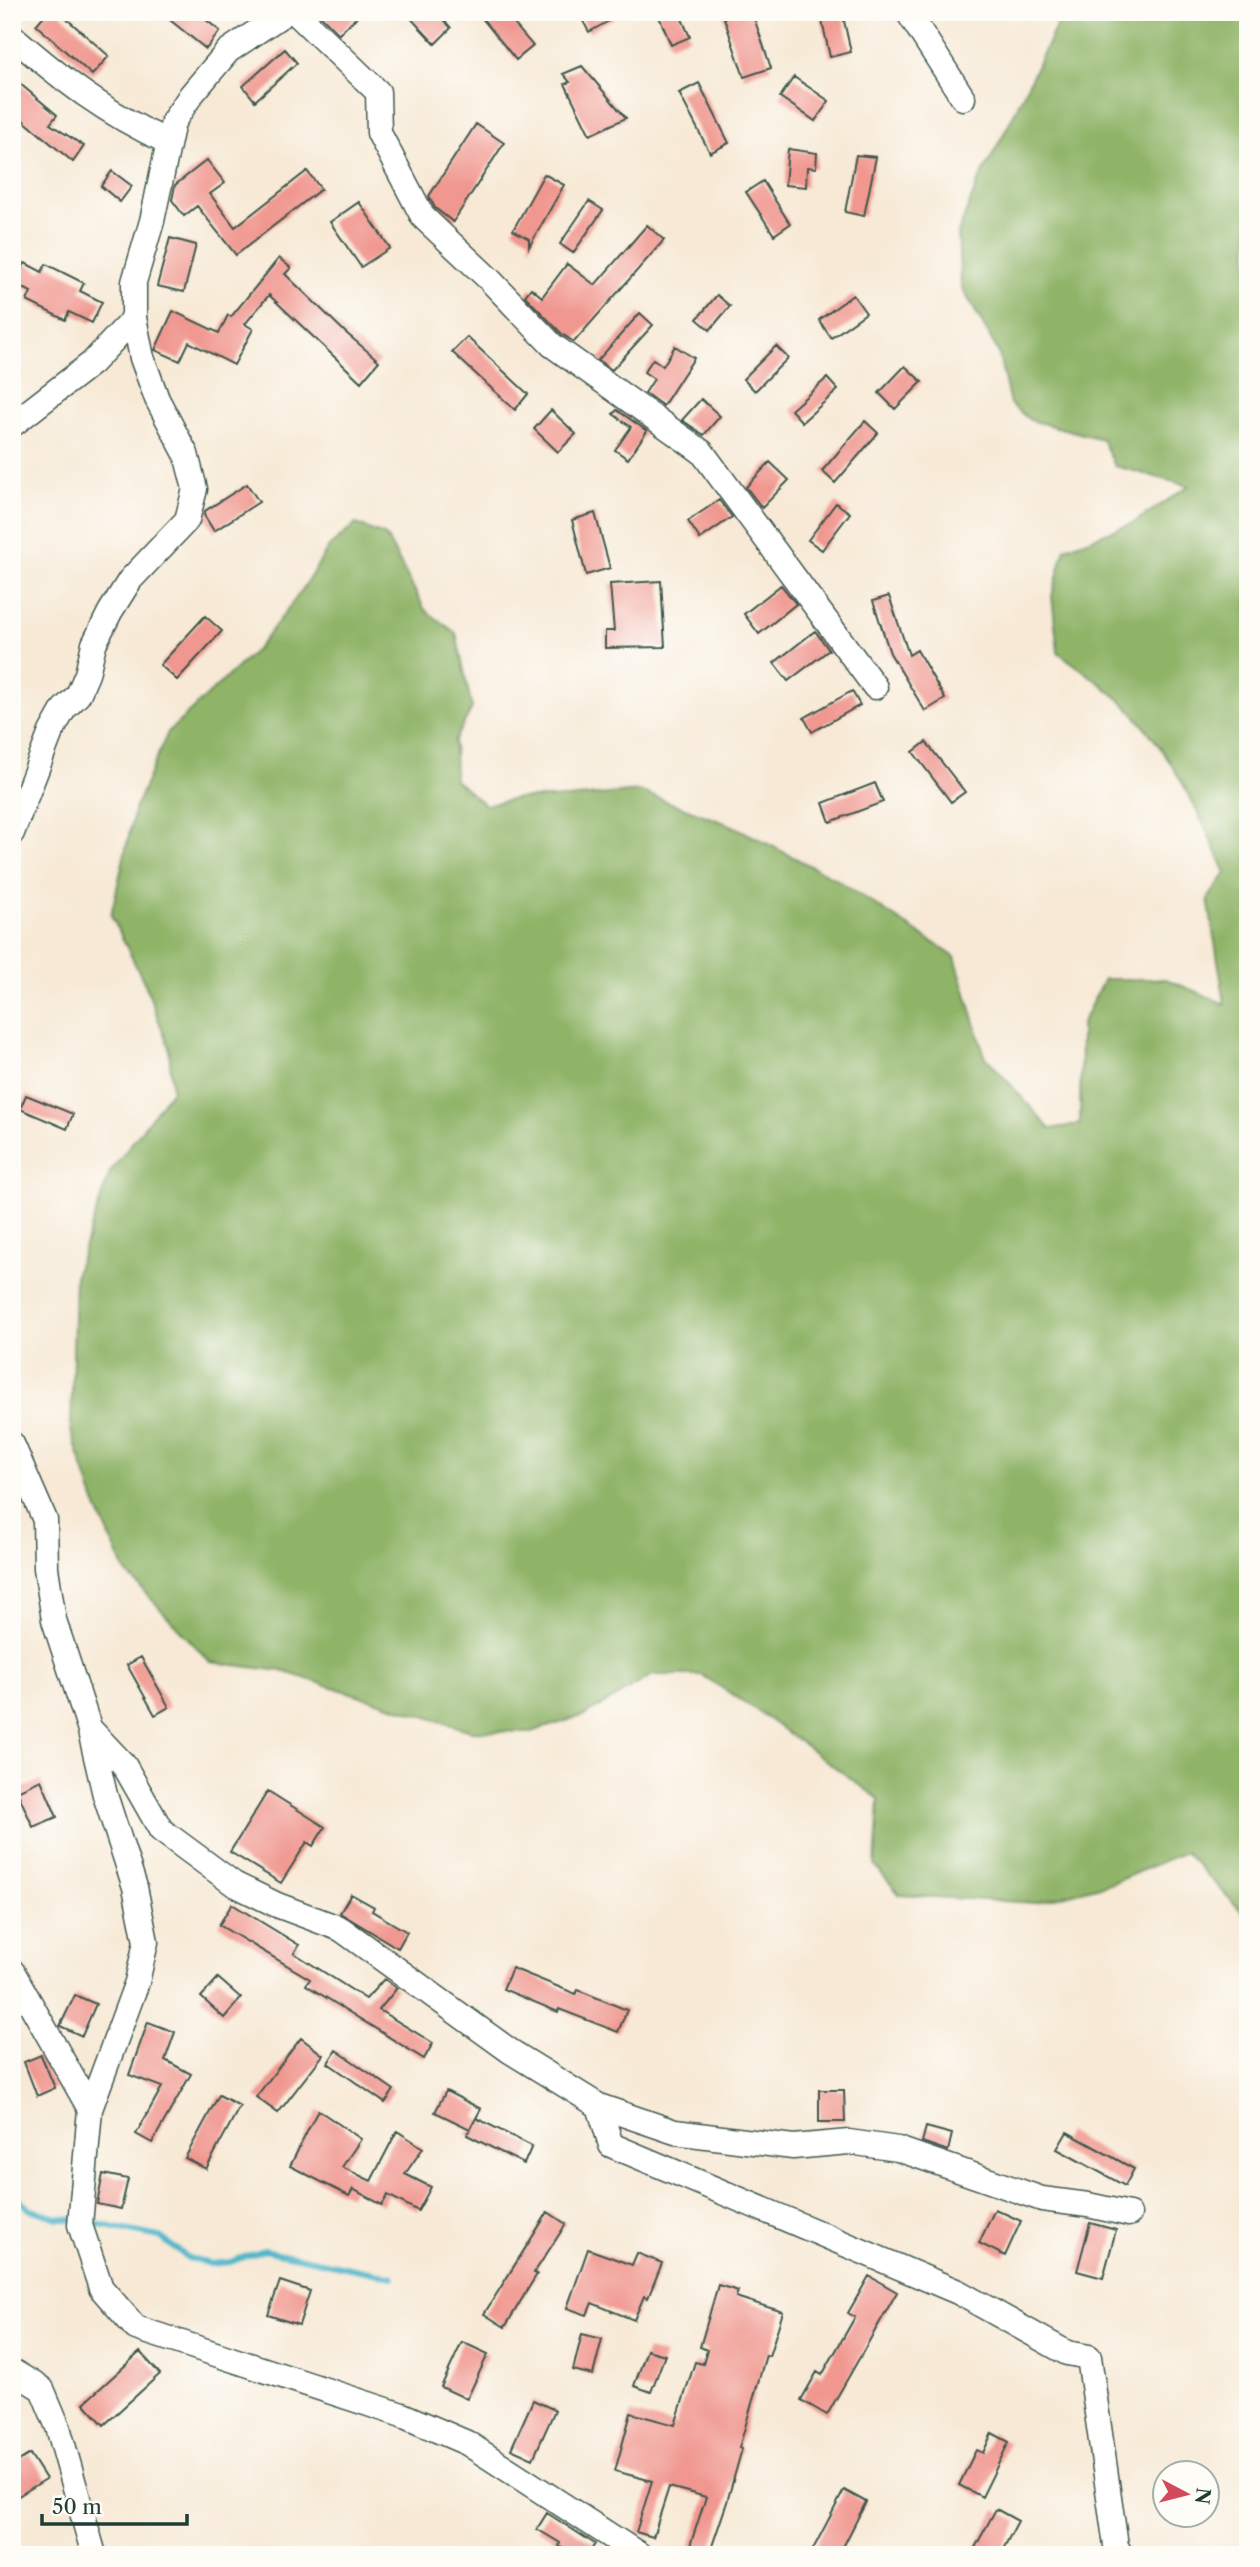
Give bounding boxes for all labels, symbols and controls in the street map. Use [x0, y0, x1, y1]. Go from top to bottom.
north arrow [1152, 2458, 1222, 2528]
scale bar [42, 2483, 187, 2527]
text: N [1190, 2486, 1215, 2506]
text: 50 m [52, 2494, 102, 2519]

